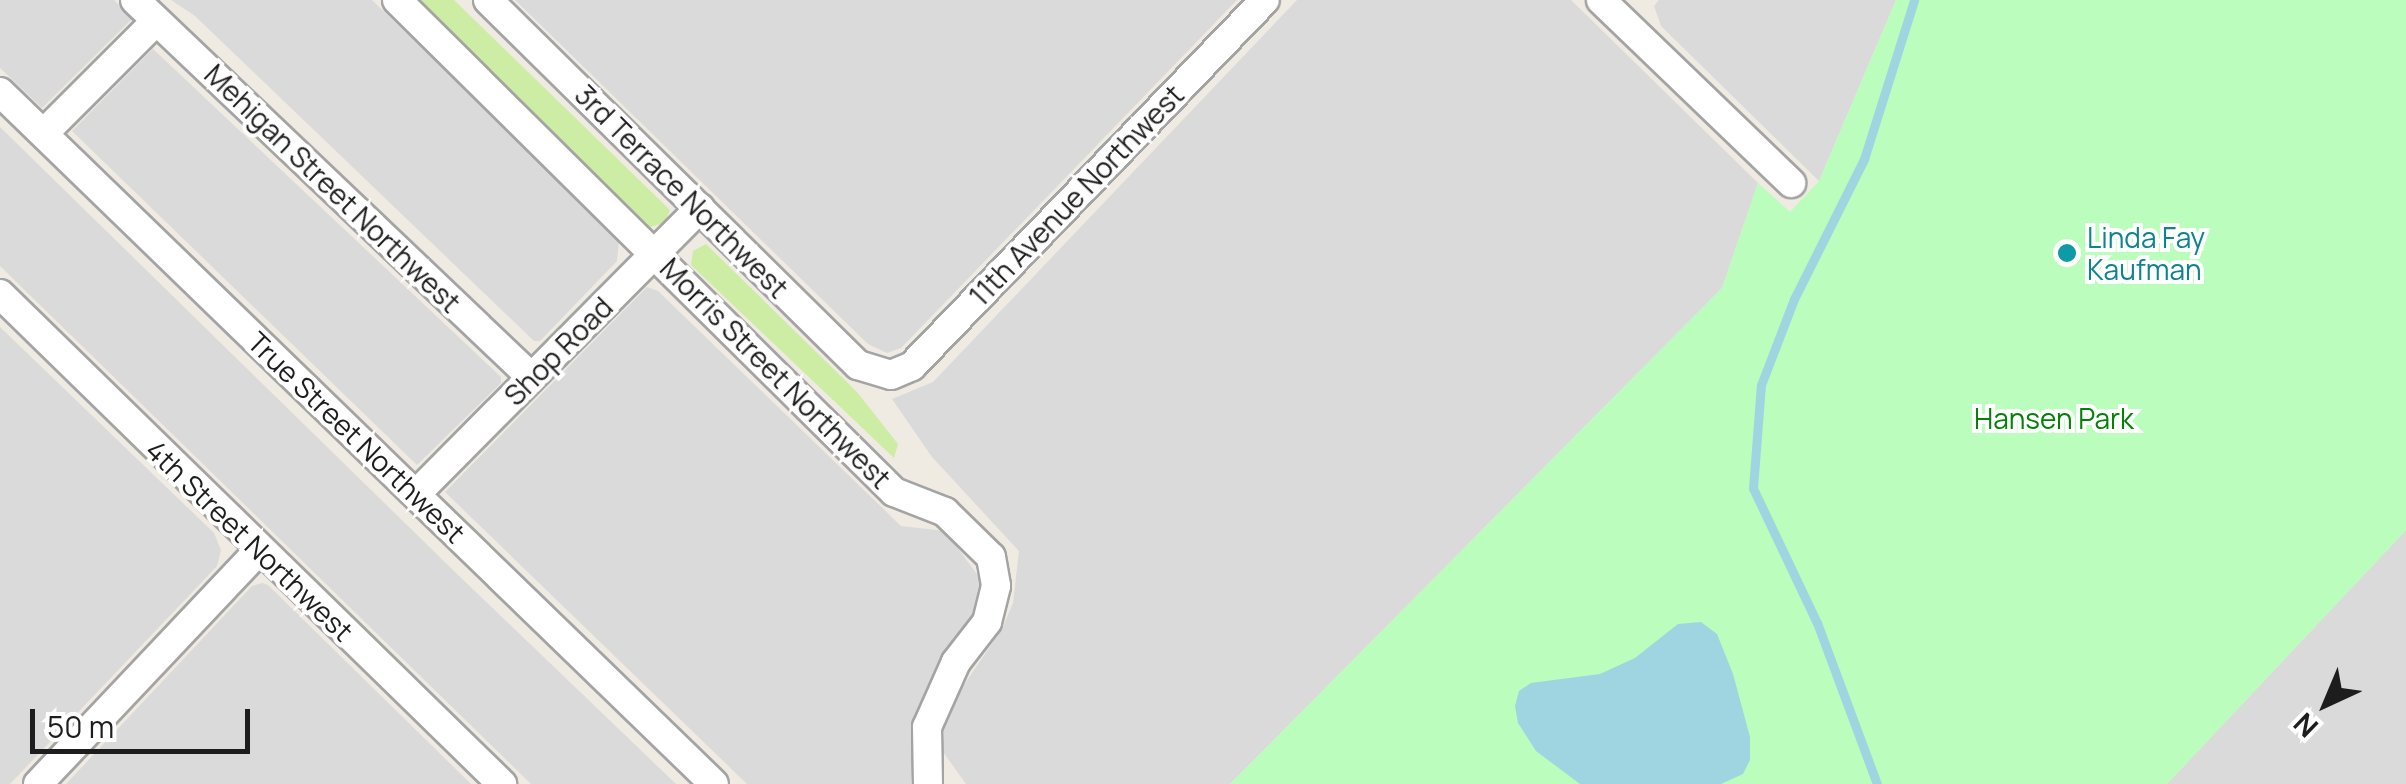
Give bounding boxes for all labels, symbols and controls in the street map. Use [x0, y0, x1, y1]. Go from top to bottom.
street label: Mehigan Street Northwest [198, 57, 468, 319]
street label: 3rd Terrace Northwest [569, 78, 795, 304]
street label: 11th Avenue Northwest [962, 78, 1190, 312]
place label: Linda Fay Kaufman [2087, 220, 2205, 286]
marker: Linda Fay Kaufman [2056, 242, 2078, 264]
street label: Morris Street Northwest [654, 251, 898, 495]
street label: Shop Road [497, 290, 619, 412]
street label: True Street Northwest [241, 325, 473, 549]
park label: Hansen Park [1974, 401, 2134, 435]
street label: 4th Street Northwest [140, 433, 360, 647]
north arrow [2276, 654, 2376, 754]
scale bar [35, 689, 255, 751]
text: N [2285, 705, 2326, 746]
text: 50 m [47, 706, 114, 747]

